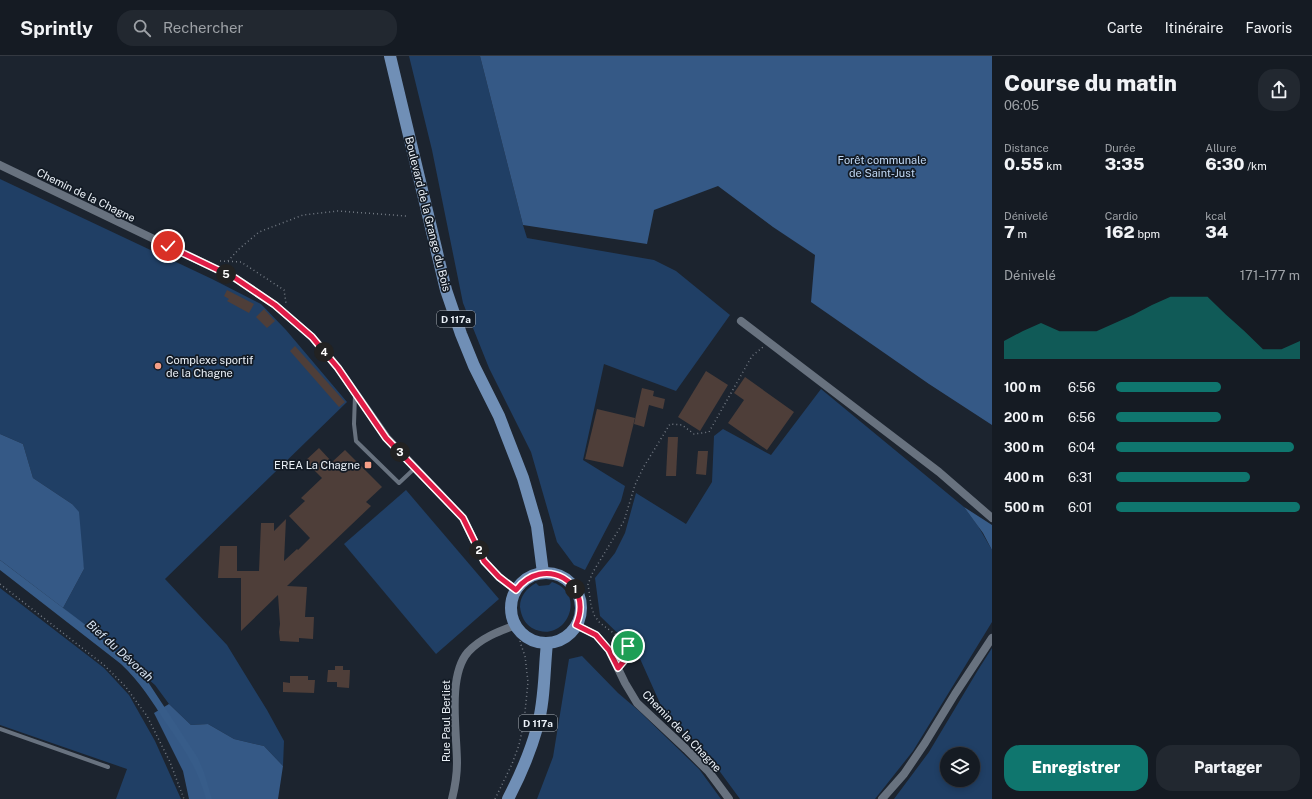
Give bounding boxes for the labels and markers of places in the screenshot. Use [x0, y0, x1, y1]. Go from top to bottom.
pin [151, 229, 185, 263]
pin: 5 [216, 264, 236, 284]
pin: 4 [314, 342, 334, 362]
place label: Complexe sportif de la Chagne [166, 354, 254, 379]
marker: Complexe sportif de la Chagne [153, 361, 163, 371]
pin: 3 [390, 442, 410, 462]
place label: EREA La Chagne [274, 459, 360, 471]
marker: EREA La Chagne [363, 460, 373, 470]
pin: 2 [469, 540, 489, 560]
pin: 1 [565, 579, 585, 599]
pin [611, 629, 645, 663]

